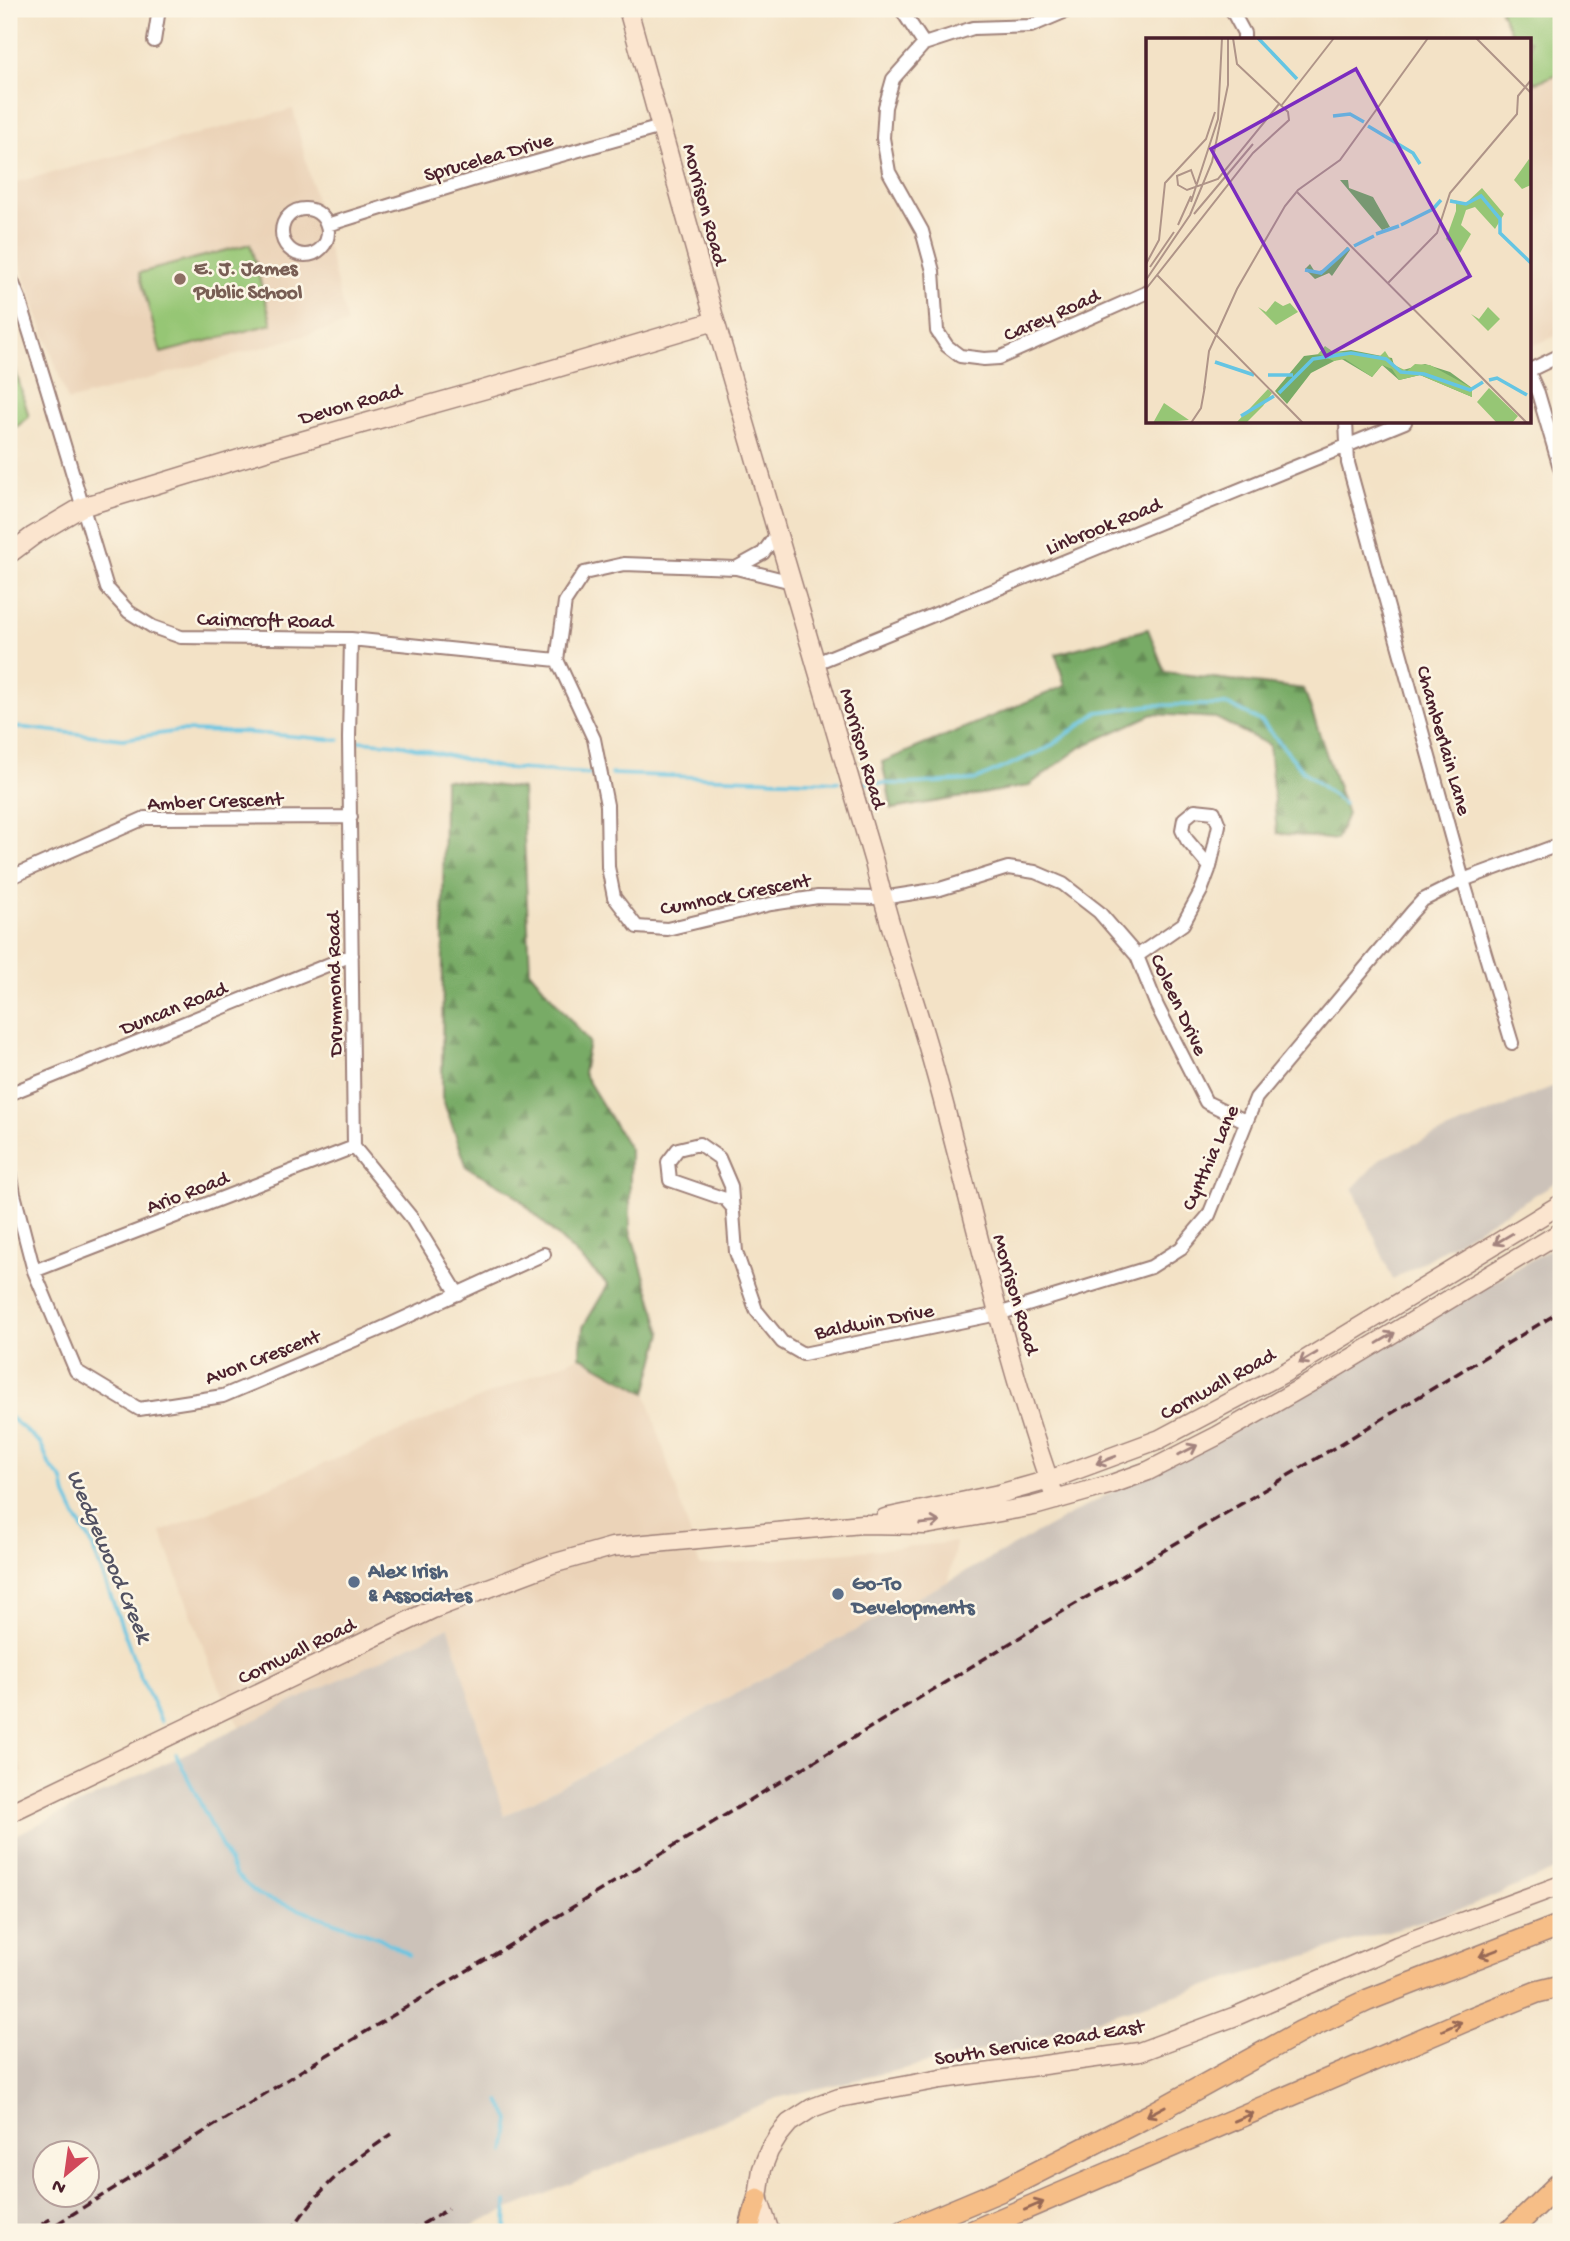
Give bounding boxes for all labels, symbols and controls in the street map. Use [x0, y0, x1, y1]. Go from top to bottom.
inset map [1146, 38, 1532, 424]
street label: Sprucelea Drive [421, 129, 558, 190]
street label: Morrison Road [674, 142, 731, 270]
place label: E. J. James Public School [193, 258, 303, 307]
marker: E. J. James Public School [172, 271, 188, 287]
street label: Carey Road [1001, 284, 1106, 349]
street label: Devon Road [295, 379, 407, 433]
street label: Linbrook Road [1043, 493, 1167, 563]
street label: Cairncroft Road [197, 609, 335, 636]
street label: Chamberlain Lane [1408, 663, 1475, 820]
street label: Morrison Road [831, 686, 890, 814]
street label: Amber Crescent [147, 789, 286, 818]
street label: Cumnock Crescent [658, 869, 815, 923]
street label: Drummond Road [323, 910, 350, 1059]
street label: Coleen Drive [1142, 951, 1212, 1061]
street label: Duncan Road [115, 977, 233, 1044]
street label: Cynthia Lane [1178, 1101, 1247, 1215]
street label: Ario Road [144, 1167, 235, 1221]
street label: Morrison Road [984, 1232, 1043, 1360]
one-way arrow [1493, 1233, 1513, 1247]
street label: Baldwin Drive [812, 1299, 938, 1347]
street label: Avon Crescent [202, 1325, 327, 1393]
one-way arrow [1375, 1330, 1395, 1344]
street label: Cornwall Road [1157, 1343, 1282, 1428]
one-way arrow [1299, 1351, 1319, 1365]
one-way arrow [1177, 1443, 1198, 1457]
one-way arrow [1095, 1455, 1117, 1468]
water label: Wedgewood Creek [59, 1466, 157, 1649]
one-way arrow [918, 1517, 941, 1530]
place label: Alex Irish & Associates [367, 1561, 473, 1610]
place label: Go-To Developments [850, 1573, 976, 1622]
marker: Alex Irish & Associates [346, 1574, 362, 1590]
marker: Go-To Developments [830, 1586, 846, 1602]
street label: Cornwall Road [235, 1613, 362, 1692]
one-way arrow [1478, 1947, 1500, 1960]
street label: South Service Road East [933, 2015, 1149, 2073]
one-way arrow [1441, 2019, 1462, 2032]
one-way arrow [1147, 2104, 1167, 2118]
one-way arrow [1232, 2110, 1254, 2123]
north arrow [32, 2140, 102, 2210]
text: N [48, 2173, 70, 2199]
one-way arrow [1023, 2198, 1044, 2211]

